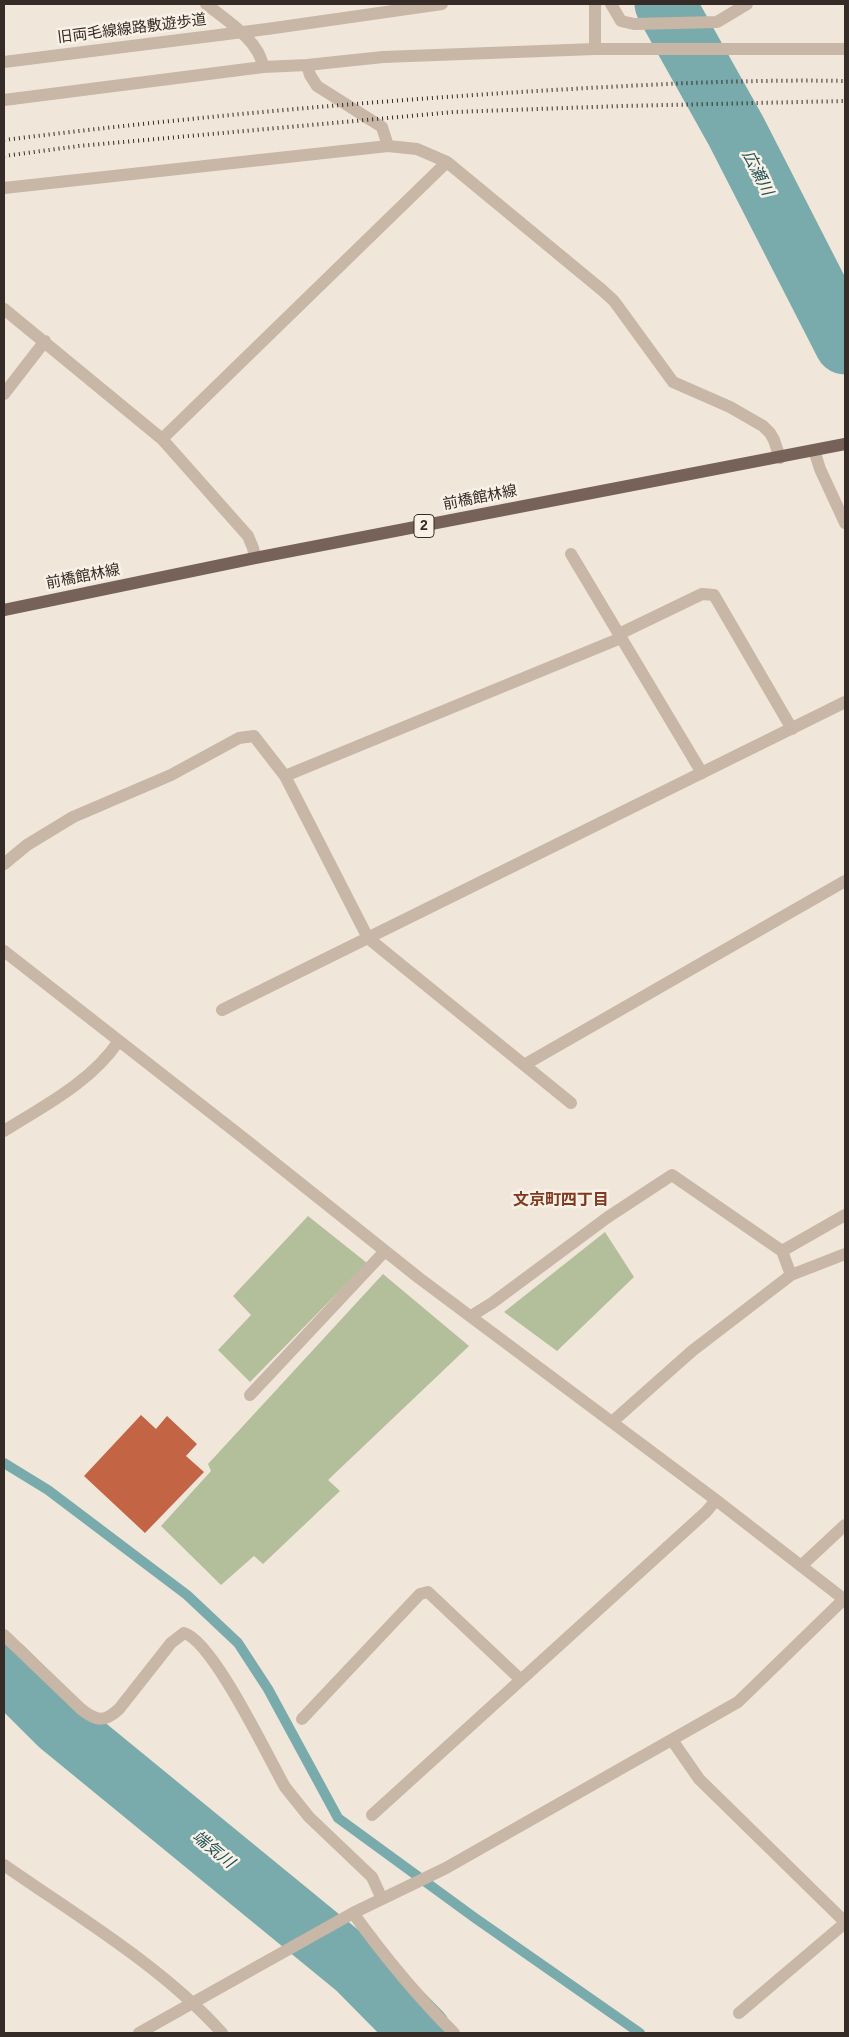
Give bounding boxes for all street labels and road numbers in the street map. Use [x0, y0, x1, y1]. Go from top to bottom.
street label: 旧両毛線線路敷遊歩道 [56, 11, 208, 47]
street label: 前橋館林線 [441, 482, 519, 514]
road number: 2 [414, 514, 434, 538]
street label: 前橋館林線 [44, 561, 122, 593]

